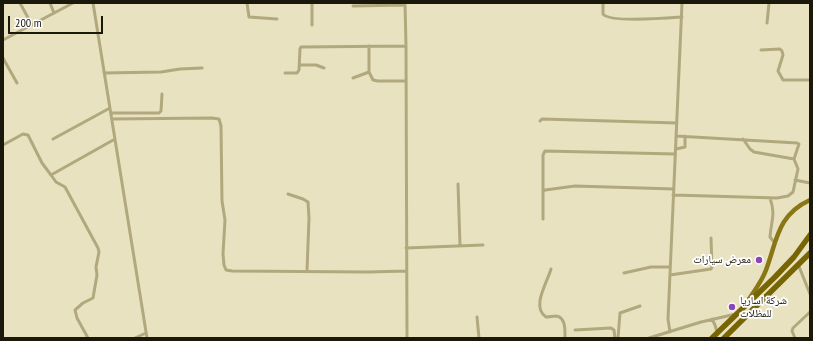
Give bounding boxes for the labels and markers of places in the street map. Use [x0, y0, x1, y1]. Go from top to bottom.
place label: معرض سيارات [693, 253, 751, 267]
marker: معرض سيارات [754, 255, 764, 265]
place label: شركة اساريا للمظلات [740, 294, 787, 320]
marker: شركة اساريا للمظلات [727, 302, 737, 312]

